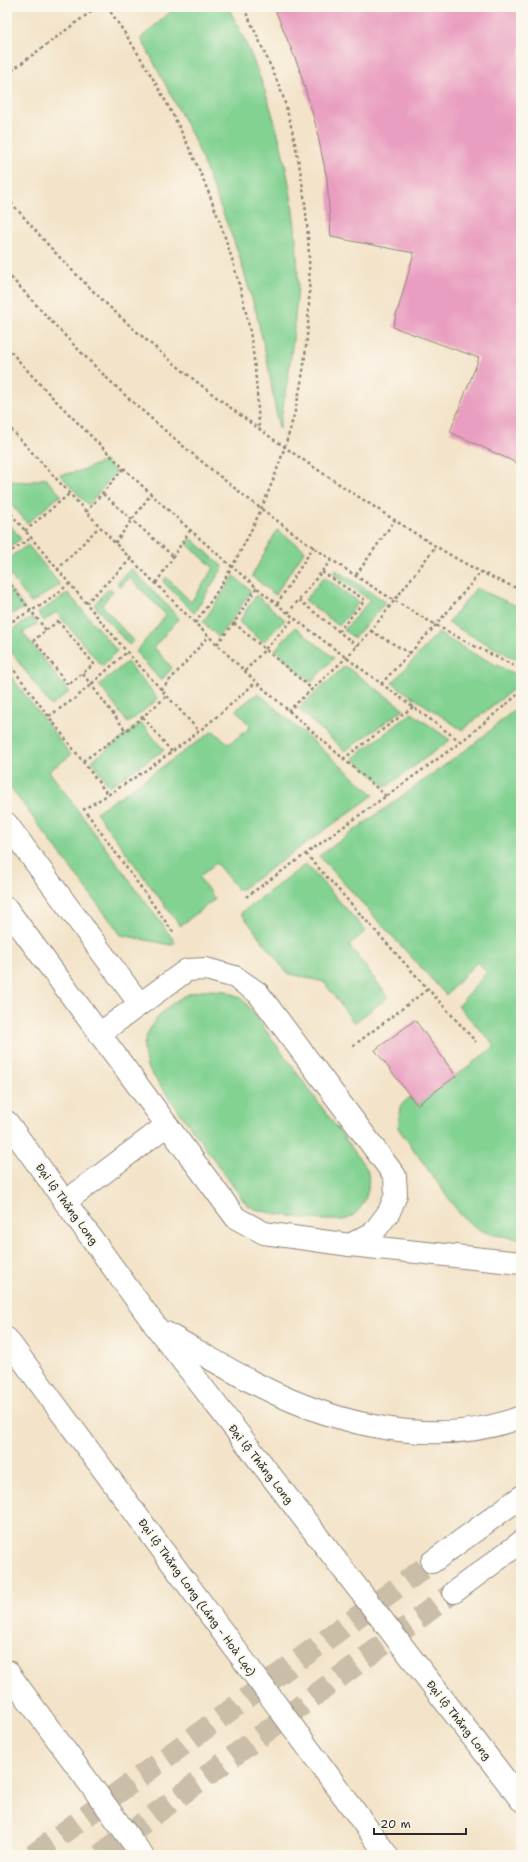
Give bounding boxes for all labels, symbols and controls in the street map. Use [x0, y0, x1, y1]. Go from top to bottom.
street label: Đại lộ Thăng Long [32, 1161, 101, 1248]
street label: Đại lộ Thăng Long [225, 1421, 297, 1507]
street label: Đại lộ Thăng Long (Láng - Hoà Lạc) [134, 1516, 259, 1679]
street label: Đại lộ Thăng Long [423, 1677, 495, 1763]
scale bar [374, 1810, 466, 1836]
text: 20 m [380, 1816, 411, 1832]

